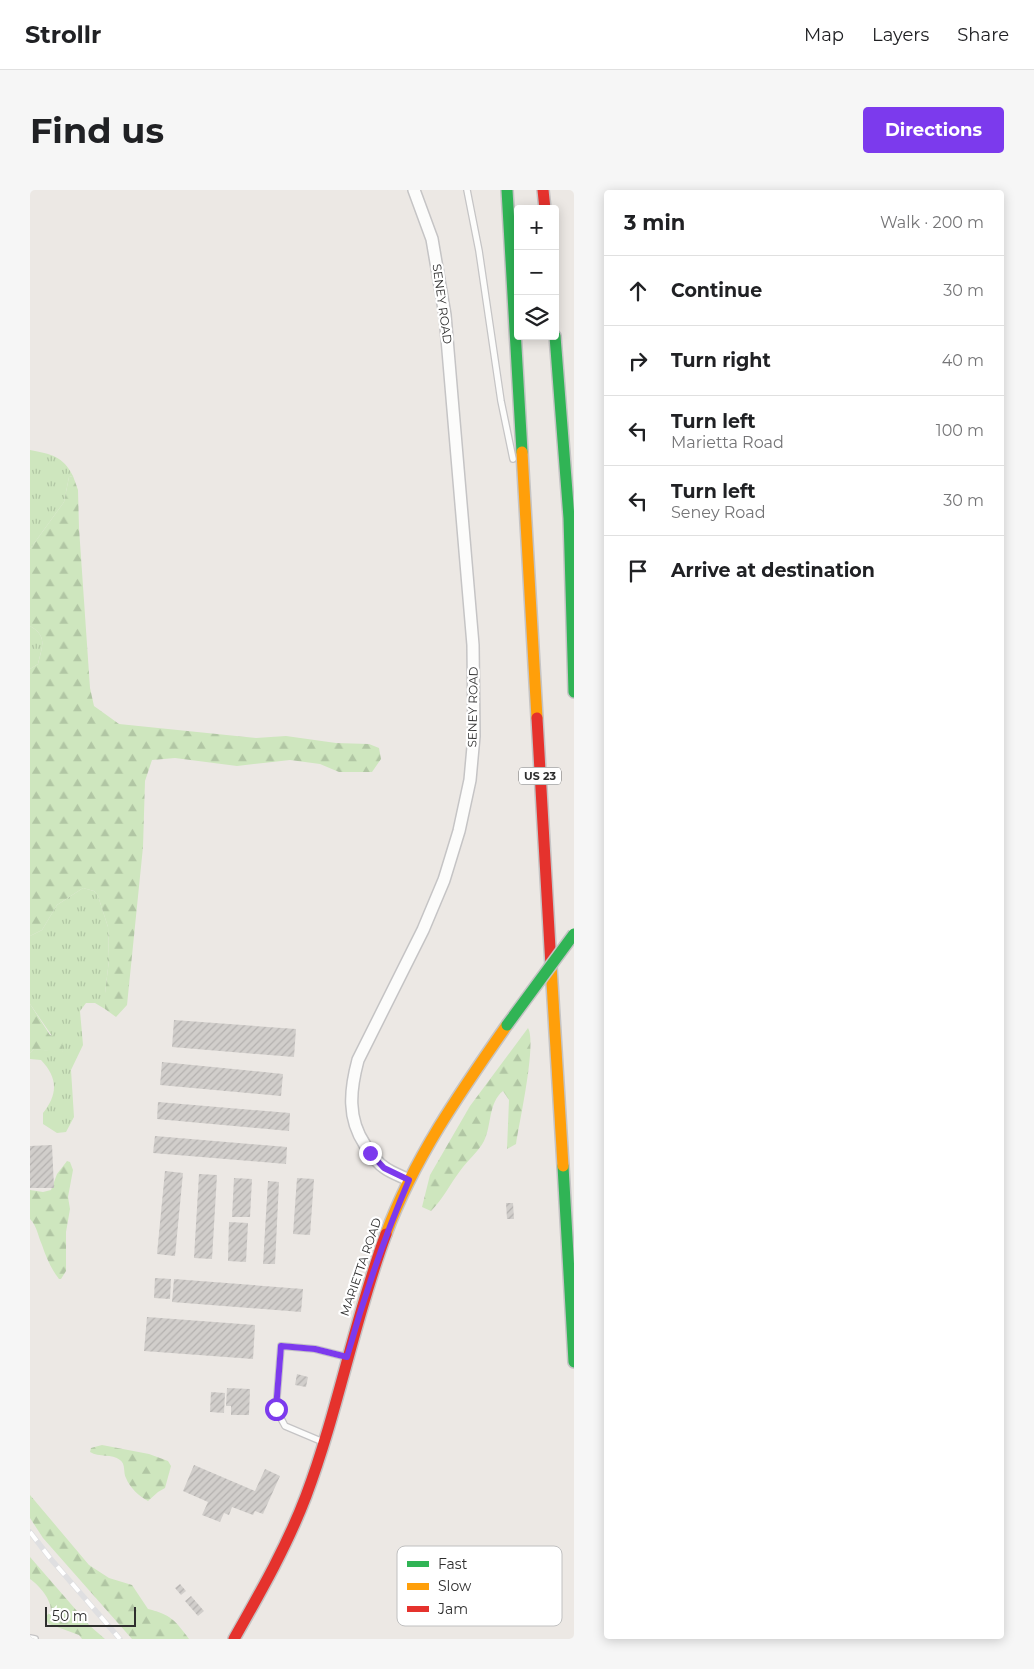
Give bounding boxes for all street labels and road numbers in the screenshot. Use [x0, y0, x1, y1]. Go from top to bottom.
street label: SENEY ROAD [429, 263, 456, 345]
street label: SENEY ROAD [464, 666, 481, 748]
road number: US 23 [519, 768, 561, 784]
street label: MARIETTA ROAD [337, 1216, 384, 1318]

